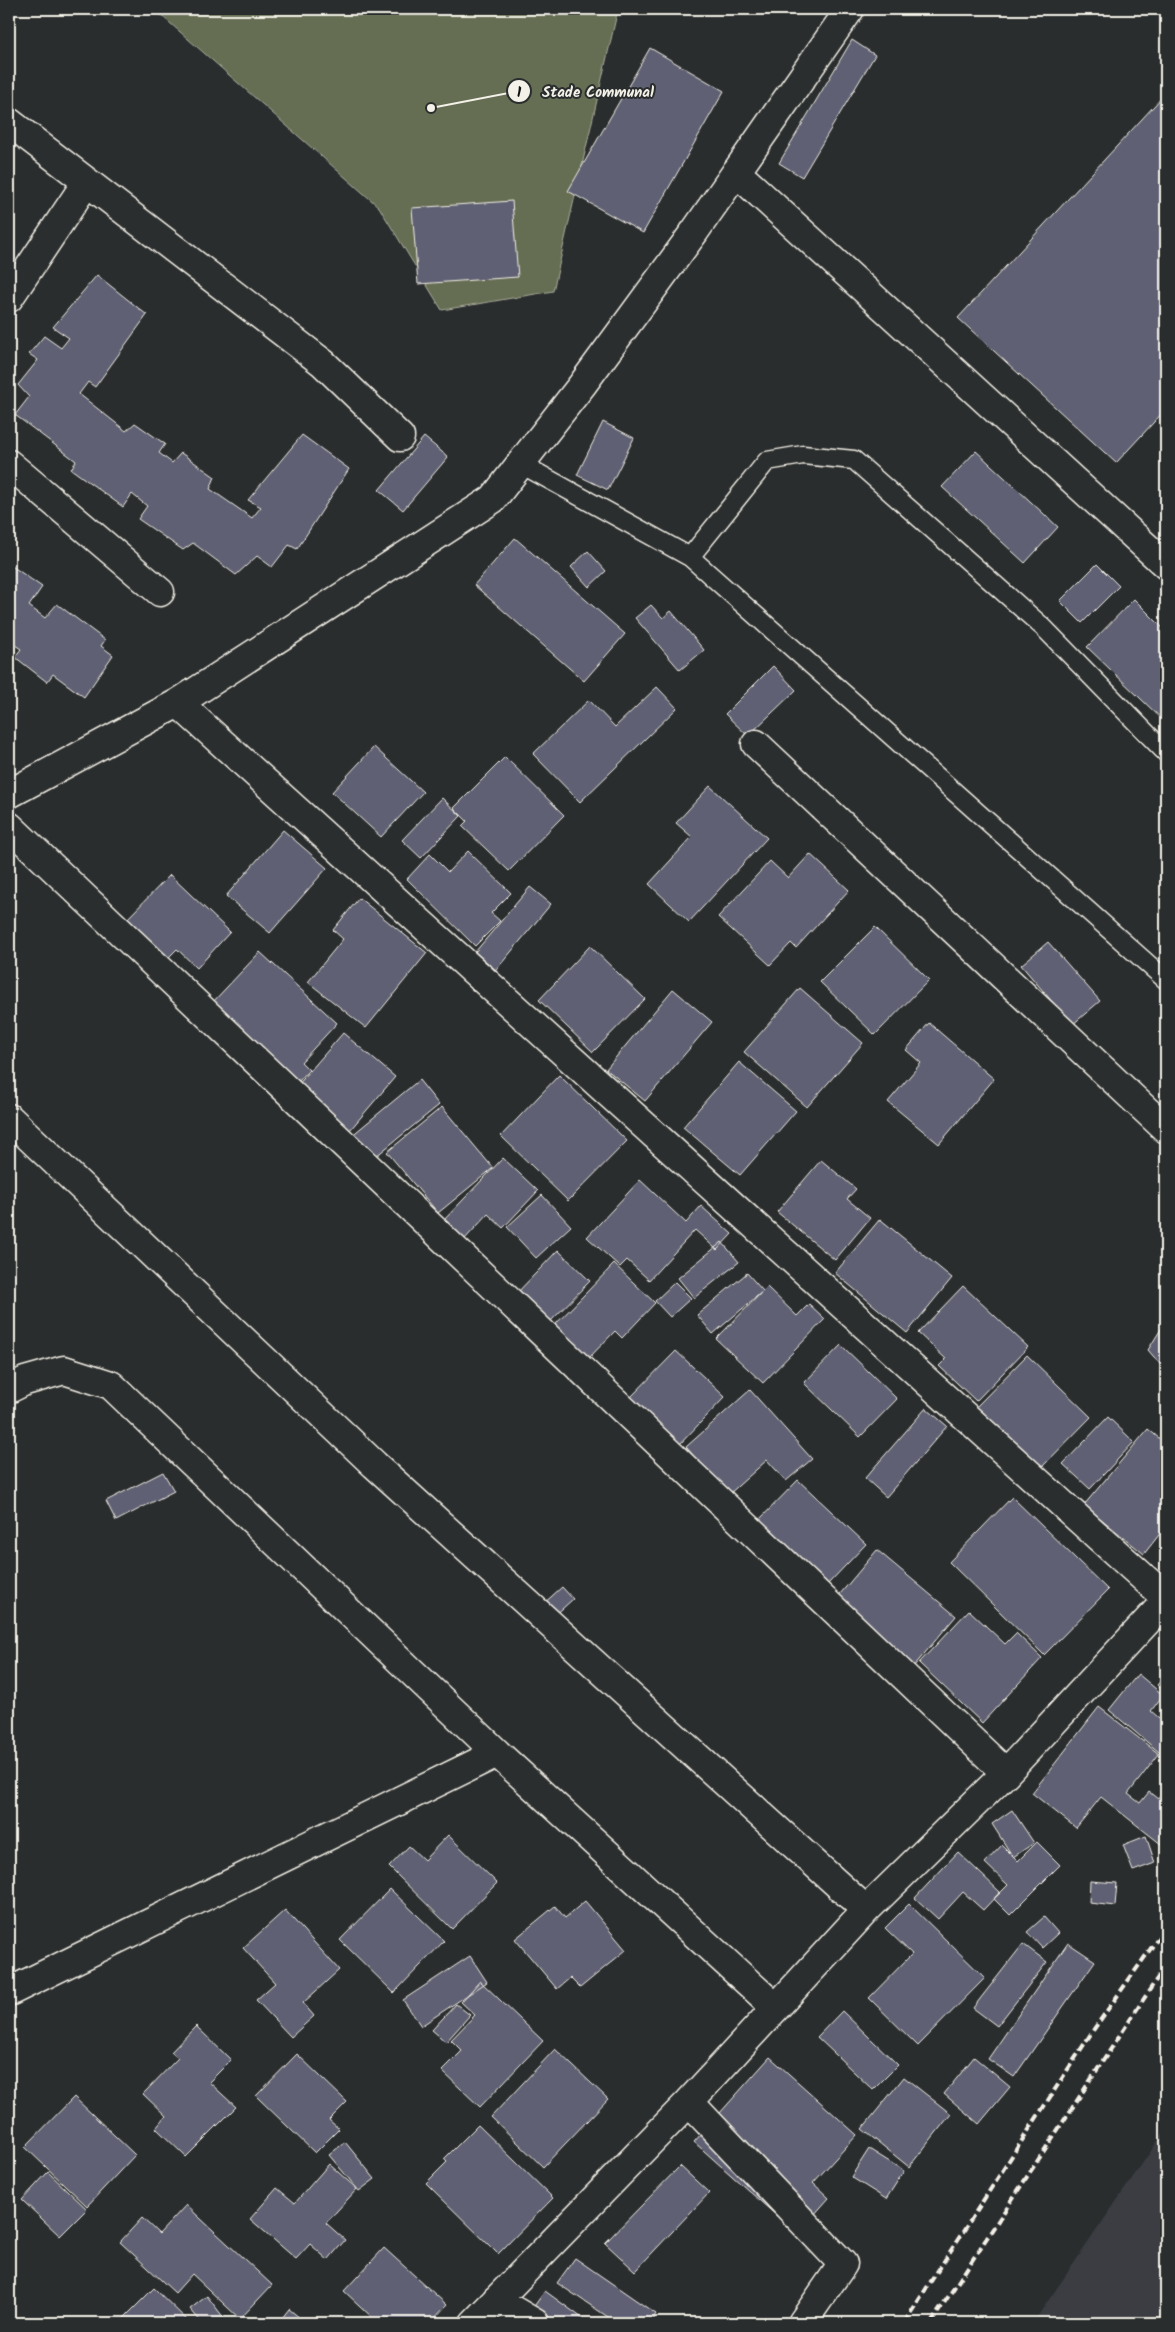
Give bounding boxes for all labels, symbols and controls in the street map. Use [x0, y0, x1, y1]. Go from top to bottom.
callout: Stade Communal [507, 76, 663, 106]
text: 1 [517, 81, 522, 105]
text: Stade Communal [542, 81, 654, 105]

